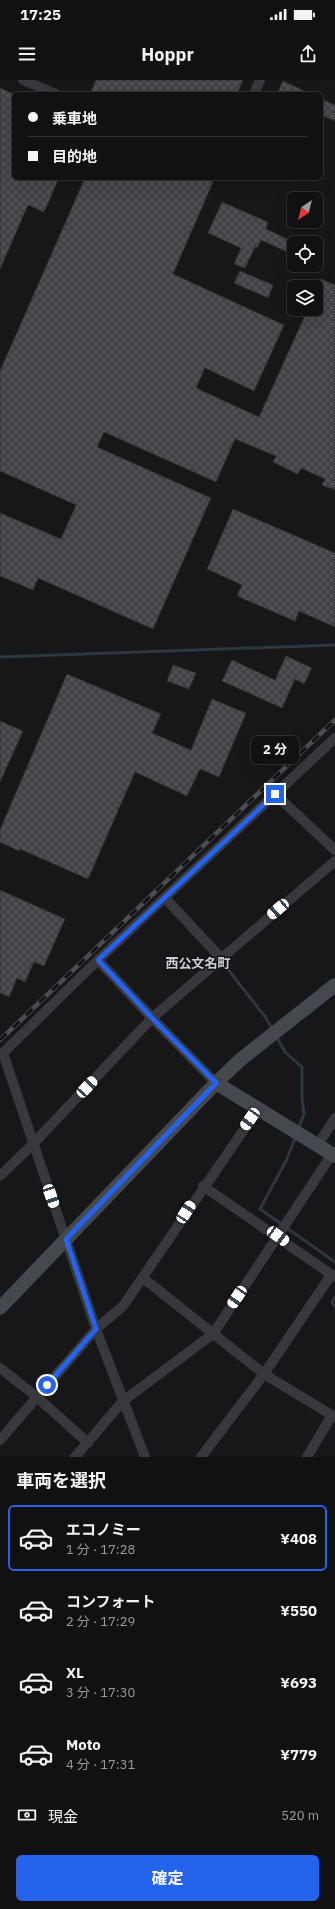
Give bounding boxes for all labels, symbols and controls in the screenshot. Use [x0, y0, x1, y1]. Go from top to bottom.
text: 17:25 [20, 5, 61, 24]
icon: menu [16, 43, 38, 65]
text: Hoppr [141, 43, 194, 66]
icon: share [297, 43, 319, 65]
text: 乗車地 [52, 109, 97, 128]
text: 目的地 [52, 147, 97, 166]
north arrow [287, 192, 323, 228]
map controls [287, 192, 323, 316]
button: locate [287, 236, 323, 272]
button: layers [287, 280, 323, 316]
callout: 2 分 [251, 736, 299, 764]
text: 2 分 [263, 741, 287, 758]
route end [266, 785, 284, 803]
car [265, 897, 291, 921]
district label: 西公文名町 [165, 955, 231, 972]
car [74, 1074, 100, 1100]
car [238, 1106, 262, 1132]
car [41, 1183, 61, 1209]
car [174, 1199, 198, 1225]
car [265, 1224, 291, 1248]
car [225, 1284, 249, 1310]
route start [38, 1376, 56, 1394]
text: 車両を選択 [16, 1469, 106, 1492]
icon: car [18, 1520, 54, 1556]
text: エコノミー [66, 1520, 141, 1539]
text: ¥408 [280, 1529, 317, 1548]
text: 1 分 · 17:28 [66, 1541, 135, 1558]
icon: car [18, 1592, 54, 1628]
text: コンフォート [66, 1592, 156, 1611]
text: ¥550 [280, 1601, 317, 1620]
text: 2 分 · 17:29 [66, 1613, 135, 1630]
text: XL [66, 1663, 84, 1682]
icon: car [18, 1664, 54, 1700]
text: ¥693 [280, 1673, 317, 1692]
text: 3 分 · 17:30 [66, 1684, 135, 1701]
text: Moto [66, 1735, 101, 1754]
icon: car [18, 1736, 54, 1772]
text: ¥779 [280, 1745, 317, 1764]
text: 4 分 · 17:31 [66, 1756, 135, 1773]
icon: cash [16, 1804, 38, 1826]
text: 現金 [48, 1807, 78, 1826]
text: 520 m [281, 1807, 319, 1824]
button: 確定 [16, 1855, 319, 1901]

